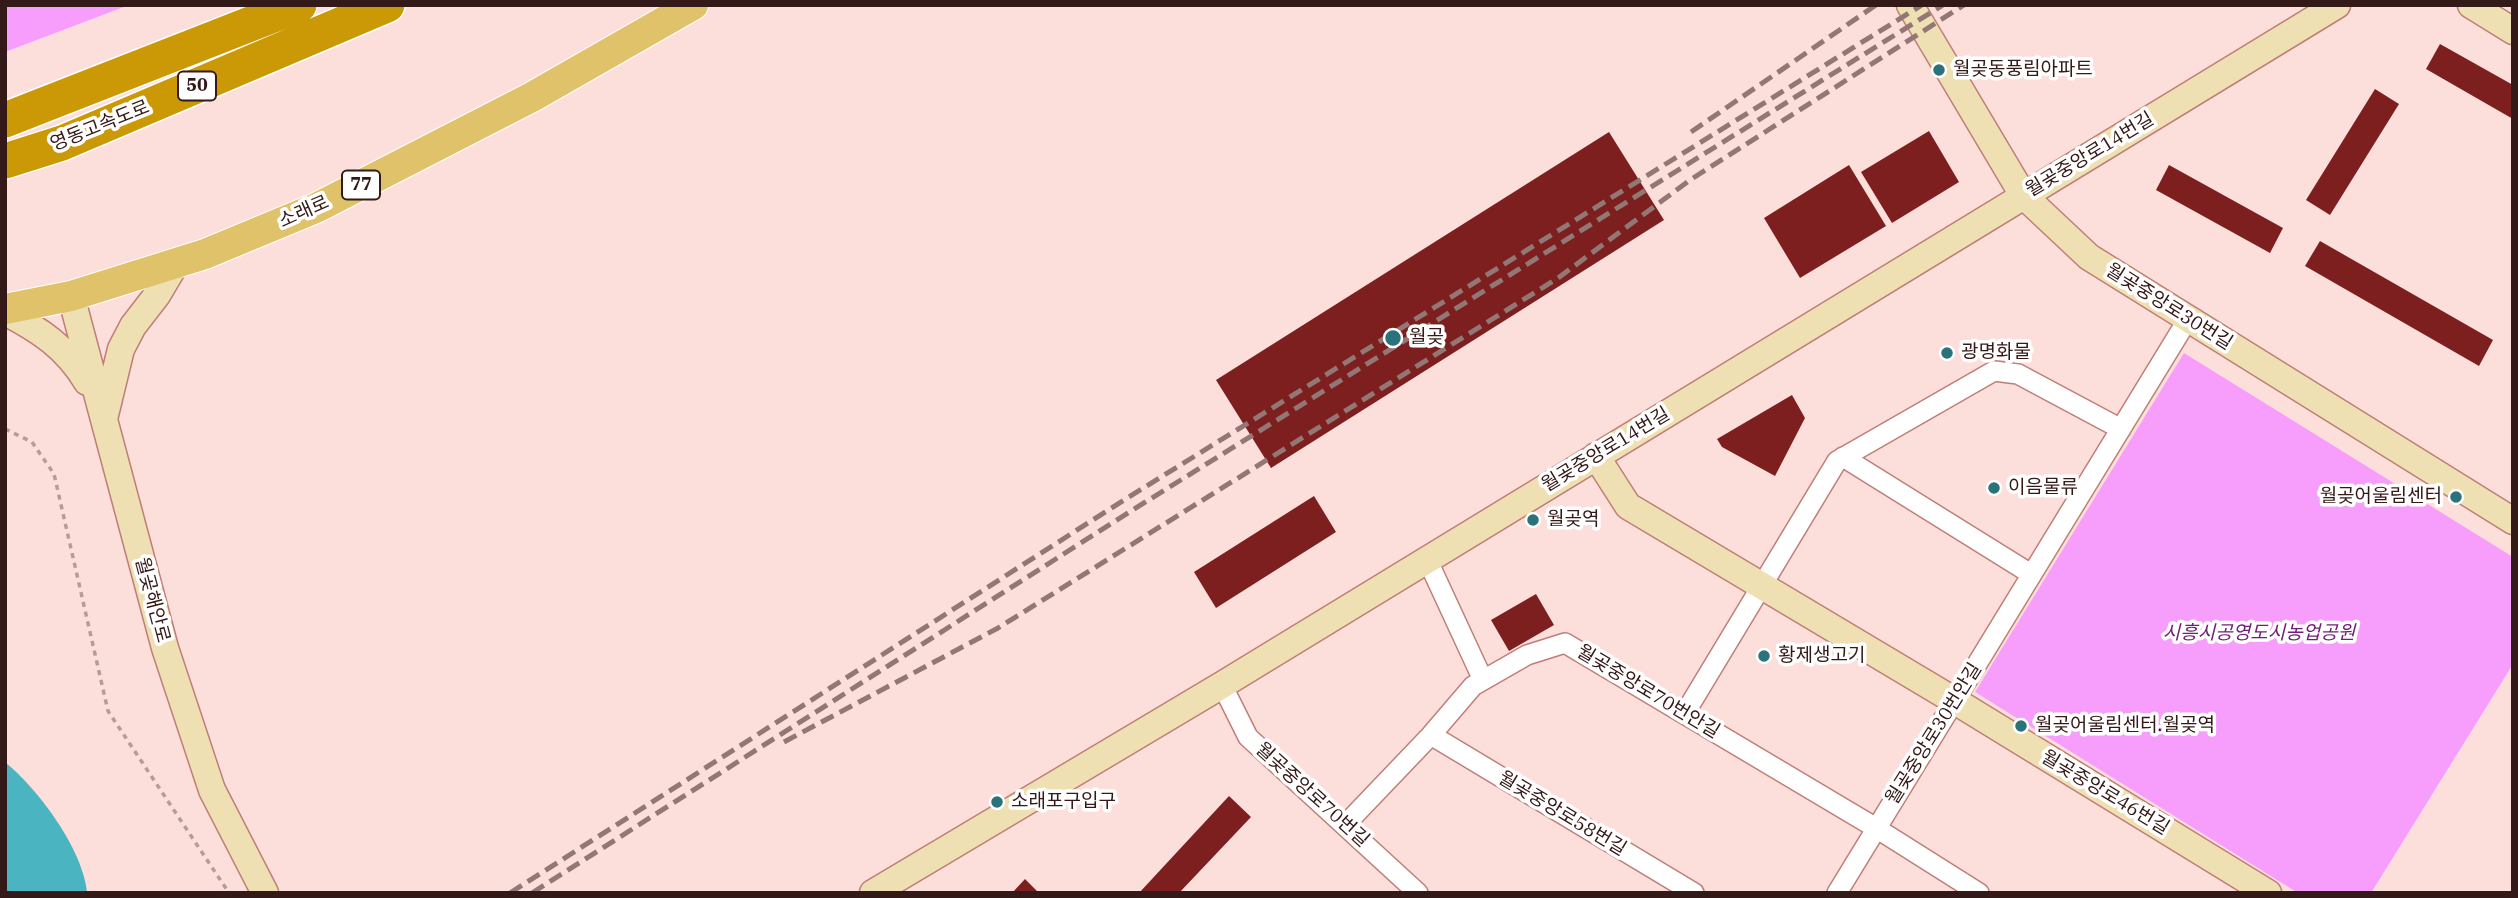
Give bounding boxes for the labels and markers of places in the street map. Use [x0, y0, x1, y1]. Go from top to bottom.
place label: 월곶동풍림아파트 [1953, 59, 2093, 81]
marker: 월곶동풍림아파트 [1931, 62, 1947, 78]
place label: 월곶 [1409, 327, 1444, 349]
marker: 월곶 [1383, 328, 1403, 348]
place label: 광명화물 [1961, 342, 2031, 364]
marker: 광명화물 [1939, 345, 1955, 361]
place label: 이음물류 [2008, 477, 2078, 499]
marker: 이음물류 [1986, 480, 2002, 496]
place label: 월곶어울림센터 [2320, 486, 2442, 508]
marker: 월곶어울림센터 [2448, 489, 2464, 505]
place label: 월곶역 [1547, 509, 1599, 531]
marker: 월곶역 [1525, 512, 1541, 528]
place label: 황제생고기 [1778, 645, 1865, 667]
marker: 황제생고기 [1756, 648, 1772, 664]
place label: 월곶어울림센터.월곶역 [2035, 715, 2215, 737]
marker: 월곶어울림센터.월곶역 [2013, 718, 2029, 734]
place label: 소래포구입구 [1011, 791, 1116, 813]
marker: 소래포구입구 [989, 794, 1005, 810]

